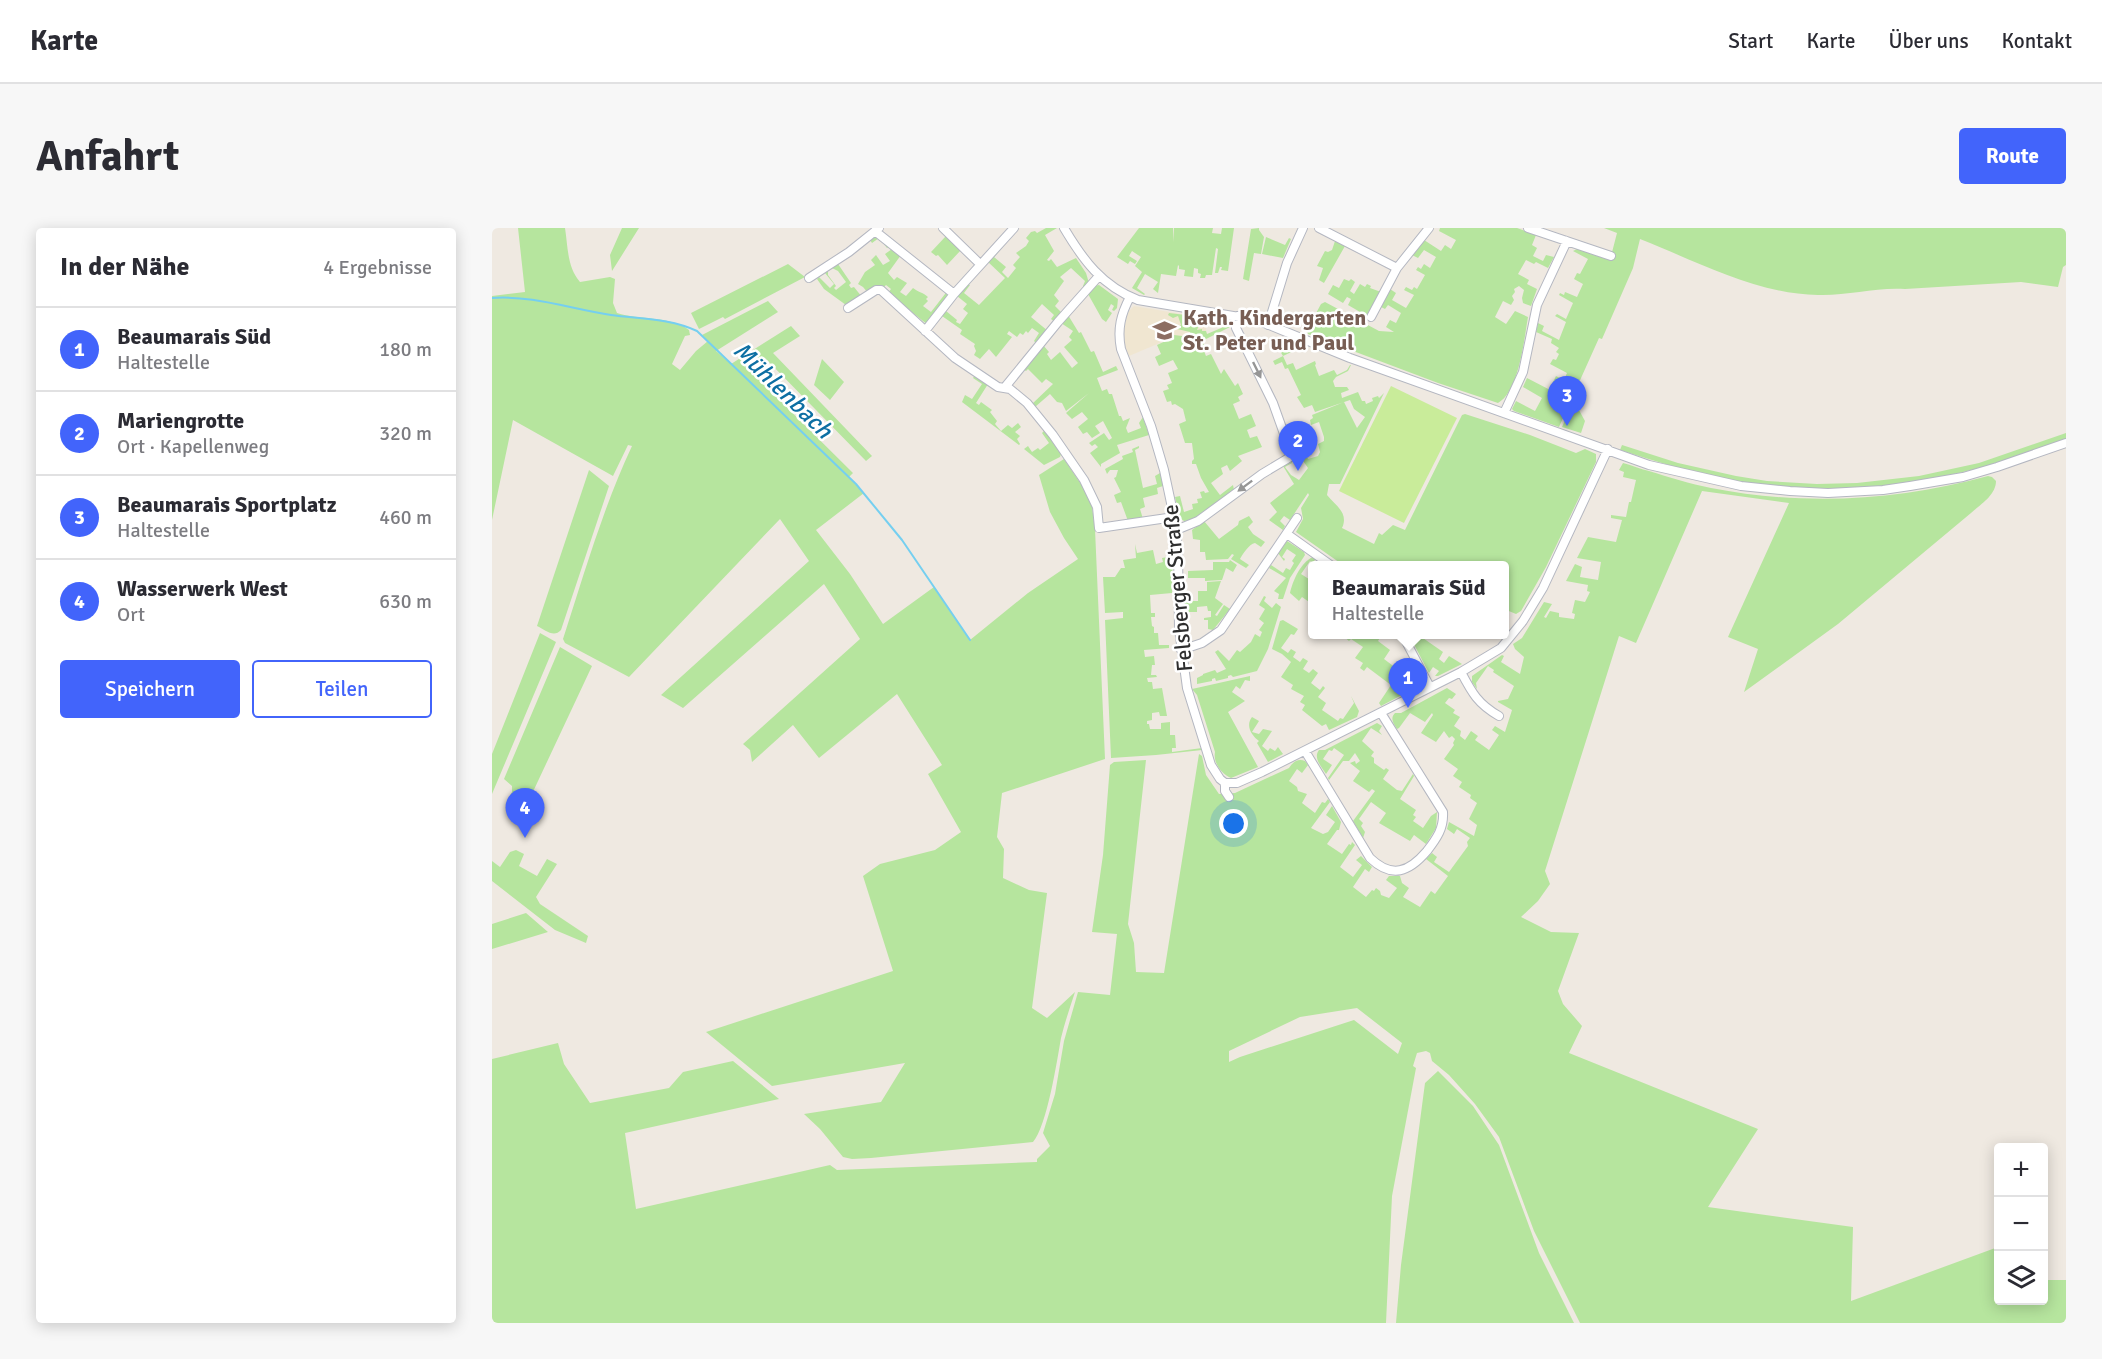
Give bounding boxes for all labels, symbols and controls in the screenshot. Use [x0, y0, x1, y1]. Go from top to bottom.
text: Karte [30, 24, 98, 58]
text: Start [1728, 28, 1773, 54]
text: Karte [1806, 28, 1855, 54]
text: Über uns [1888, 28, 1969, 54]
text: Kontakt [2002, 28, 2072, 54]
button: Route [1959, 128, 2066, 184]
text: Anfahrt [36, 131, 179, 182]
text: In der Nähe [60, 251, 190, 283]
text: 4 Ergebnisse [323, 255, 432, 280]
place label: Kath. Kindergarten St. Peter und Paul [1183, 304, 1366, 356]
school or university icon: Kath. Kindergarten St. Peter und Paul [1152, 317, 1178, 343]
text: Beaumarais Süd [117, 323, 271, 350]
water label: Mühlenbach [727, 335, 840, 445]
text: 1 [74, 337, 85, 362]
text: 180 m [379, 337, 432, 362]
text: Haltestelle [117, 350, 210, 375]
one-way arrow [1252, 361, 1262, 378]
pin: 3 [1548, 376, 1586, 426]
text: Mariengrotte [117, 407, 244, 434]
text: 2 [74, 421, 85, 446]
text: 320 m [379, 421, 432, 446]
pin: 2 [1278, 422, 1318, 471]
text: Ort · Kapellenweg [117, 434, 269, 459]
one-way arrow [1238, 480, 1253, 492]
text: Beaumarais Sportplatz [117, 491, 337, 518]
street label: Felsberger Straße [1157, 503, 1198, 673]
text: 3 [74, 505, 85, 530]
text: 460 m [379, 505, 432, 530]
text: Haltestelle [117, 518, 210, 543]
popup [1308, 561, 1509, 639]
text: Beaumarais Süd [1331, 574, 1486, 601]
text: Wasserwerk West [117, 575, 288, 602]
text: 4 [74, 589, 85, 614]
text: 630 m [379, 589, 432, 614]
text: Haltestelle [1331, 601, 1424, 626]
text: Ort [117, 602, 145, 627]
pin: 1 [1388, 658, 1428, 708]
button: Speichern [60, 660, 240, 718]
button: Teilen [252, 660, 432, 718]
pin: 4 [506, 788, 544, 838]
your location [1219, 809, 1248, 838]
map controls [1994, 1143, 2048, 1305]
button: + [1994, 1143, 2048, 1197]
button: − [1994, 1197, 2048, 1251]
button: layers [1994, 1251, 2048, 1305]

